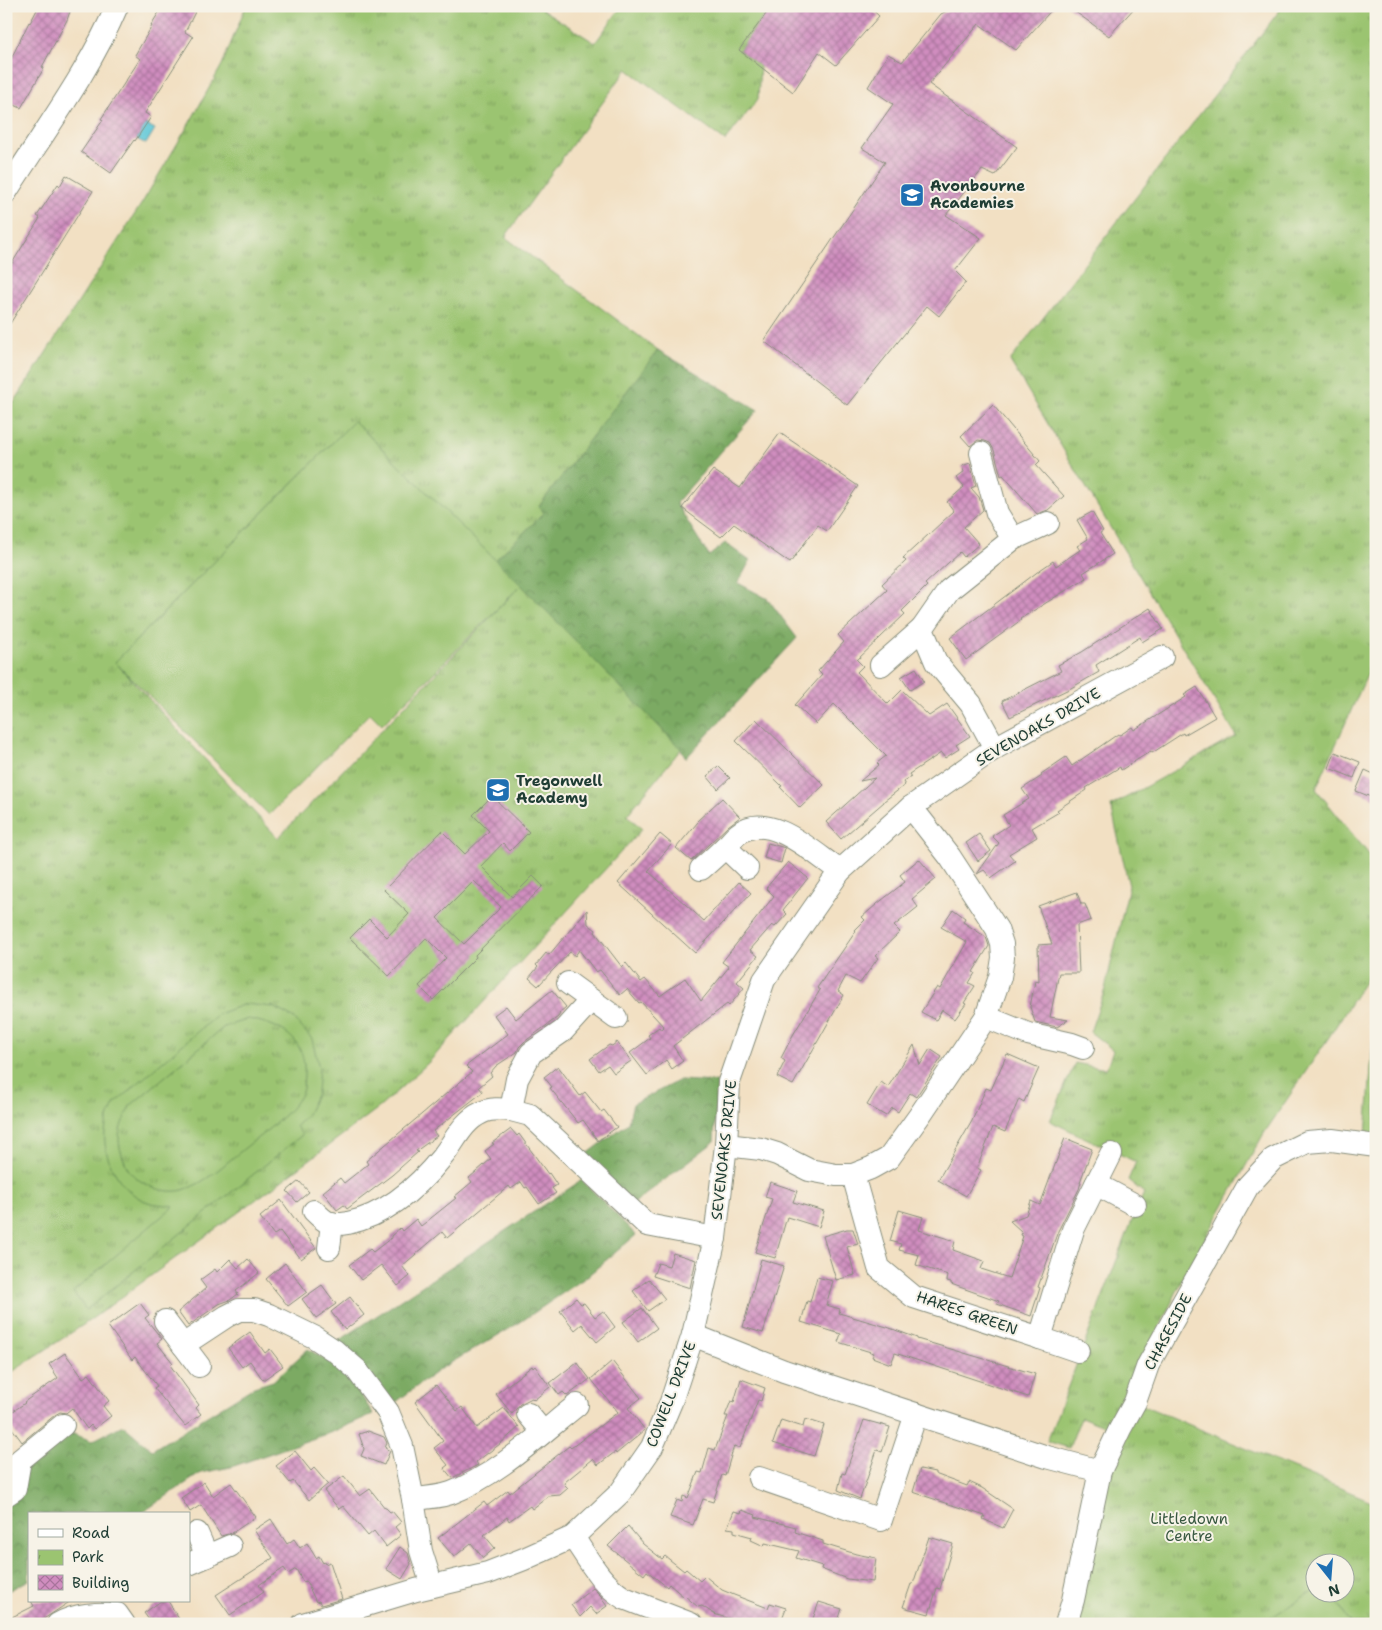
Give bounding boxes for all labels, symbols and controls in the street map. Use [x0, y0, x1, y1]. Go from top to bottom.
place label: Avonbourne Academies [930, 176, 1025, 213]
school or university icon: Avonbourne Academies [899, 182, 925, 208]
street label: SEVENOAKS DRIVE [972, 683, 1104, 771]
place label: Tregonwell Academy [516, 771, 603, 808]
school or university icon: Tregonwell Academy [485, 777, 511, 803]
street label: SEVENOAKS DRIVE [707, 1079, 741, 1221]
street label: HARES GREEN [914, 1286, 1020, 1340]
street label: CHASESIDE [1139, 1290, 1197, 1374]
street label: COWELL DRIVE [642, 1338, 700, 1450]
park label: Littledown Centre [1150, 1509, 1228, 1546]
legend [28, 1512, 190, 1602]
text: Road [72, 1523, 110, 1543]
text: Park [72, 1547, 104, 1567]
north arrow [1304, 1552, 1354, 1602]
text: Building [72, 1573, 129, 1593]
text: N [1326, 1580, 1342, 1601]

